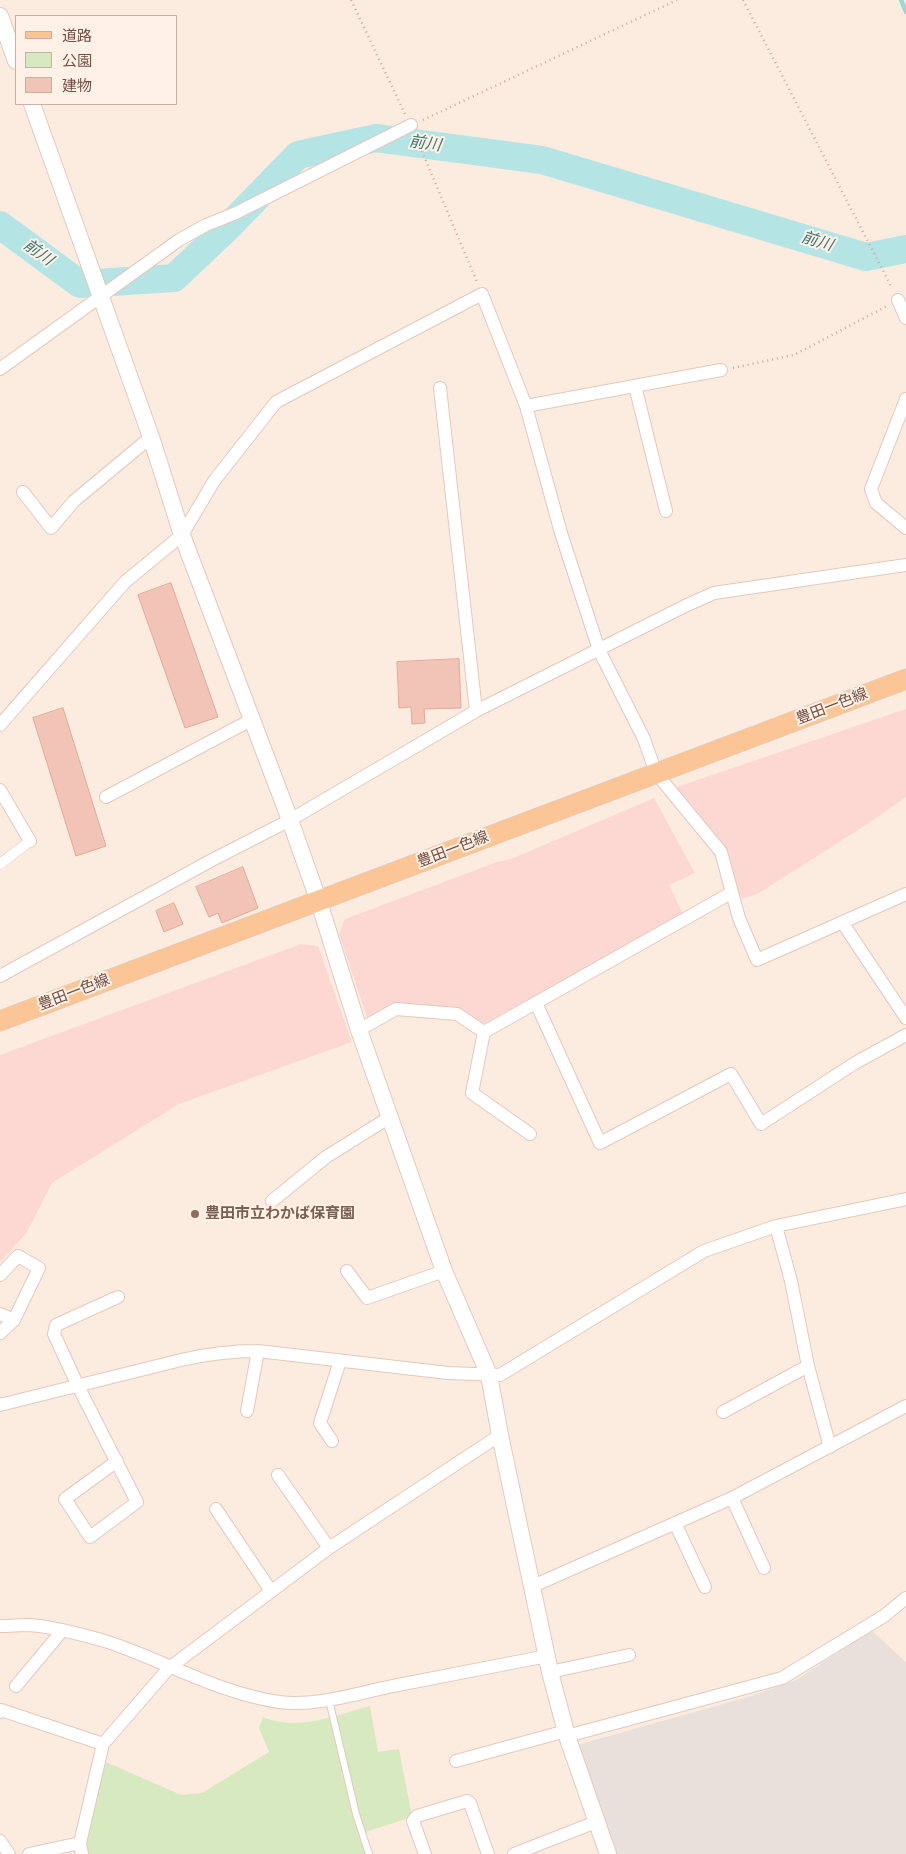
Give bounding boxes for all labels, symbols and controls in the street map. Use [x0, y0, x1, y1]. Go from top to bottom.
legend [15, 15, 178, 105]
text: 道路 [62, 26, 92, 46]
text: 公園 [62, 51, 92, 71]
text: 建物 [62, 76, 92, 96]
water label: 前川 [408, 132, 442, 156]
water label: 前川 [799, 228, 835, 256]
water label: 前川 [19, 236, 57, 270]
street label: 豊田一色線 [794, 685, 870, 729]
street label: 豊田一色線 [415, 828, 491, 872]
street label: 豊田一色線 [36, 971, 112, 1015]
place label: 豊田市立わかば保育園 [205, 1205, 355, 1223]
marker: 豊田市立わかば保育園 [189, 1208, 201, 1220]

